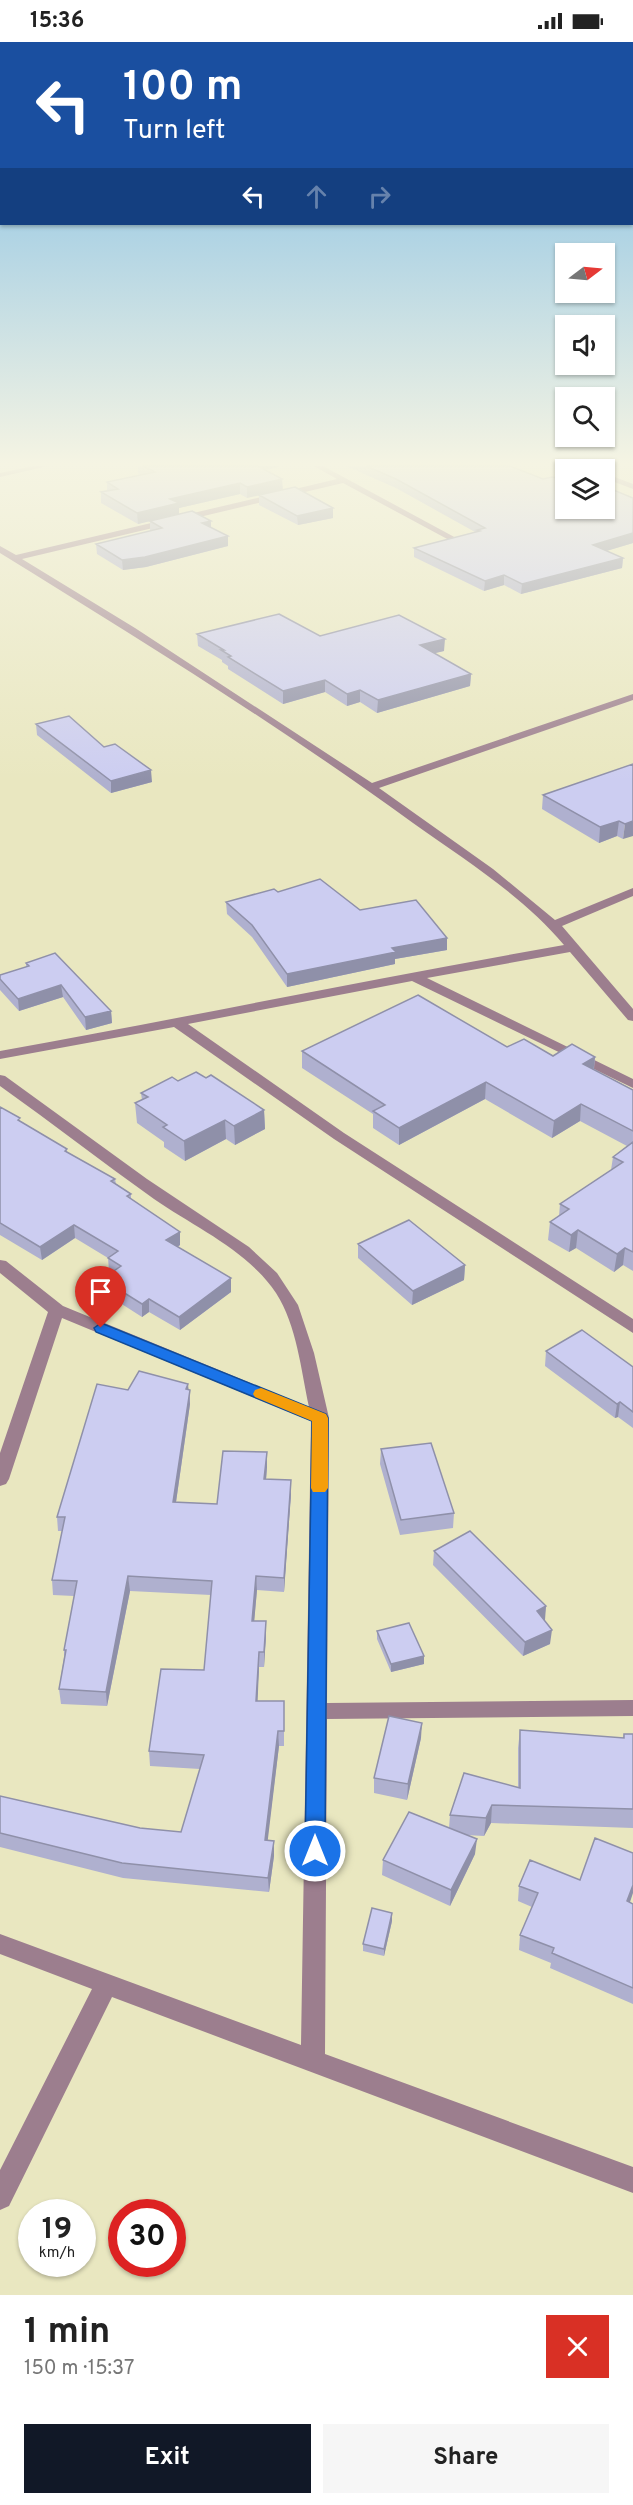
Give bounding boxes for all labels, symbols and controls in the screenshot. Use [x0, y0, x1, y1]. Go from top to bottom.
text: 15:36 [30, 8, 84, 35]
text: 100 m [123, 62, 242, 115]
icon: left [24, 66, 102, 144]
text: Turn left [123, 114, 225, 148]
icon: left [237, 180, 270, 213]
icon: ahead [300, 180, 333, 213]
icon: right [363, 180, 396, 213]
north arrow [555, 243, 615, 303]
map controls [555, 243, 615, 519]
button: sound [555, 315, 615, 375]
button: search [555, 387, 615, 447]
button: layers [555, 459, 615, 519]
pin [75, 1266, 126, 1328]
icon: arrive [84, 1275, 117, 1308]
position arrow [283, 1819, 347, 1883]
speed limit sign: 30 [108, 2199, 186, 2277]
text: 19 [42, 2212, 72, 2249]
text: km/h [39, 2244, 75, 2263]
text: 1 min [24, 2310, 110, 2356]
button: close [546, 2315, 609, 2378]
text: 150 m · 15:37 [24, 2356, 134, 2382]
button: Exit [24, 2424, 311, 2493]
button: Share [323, 2424, 609, 2493]

